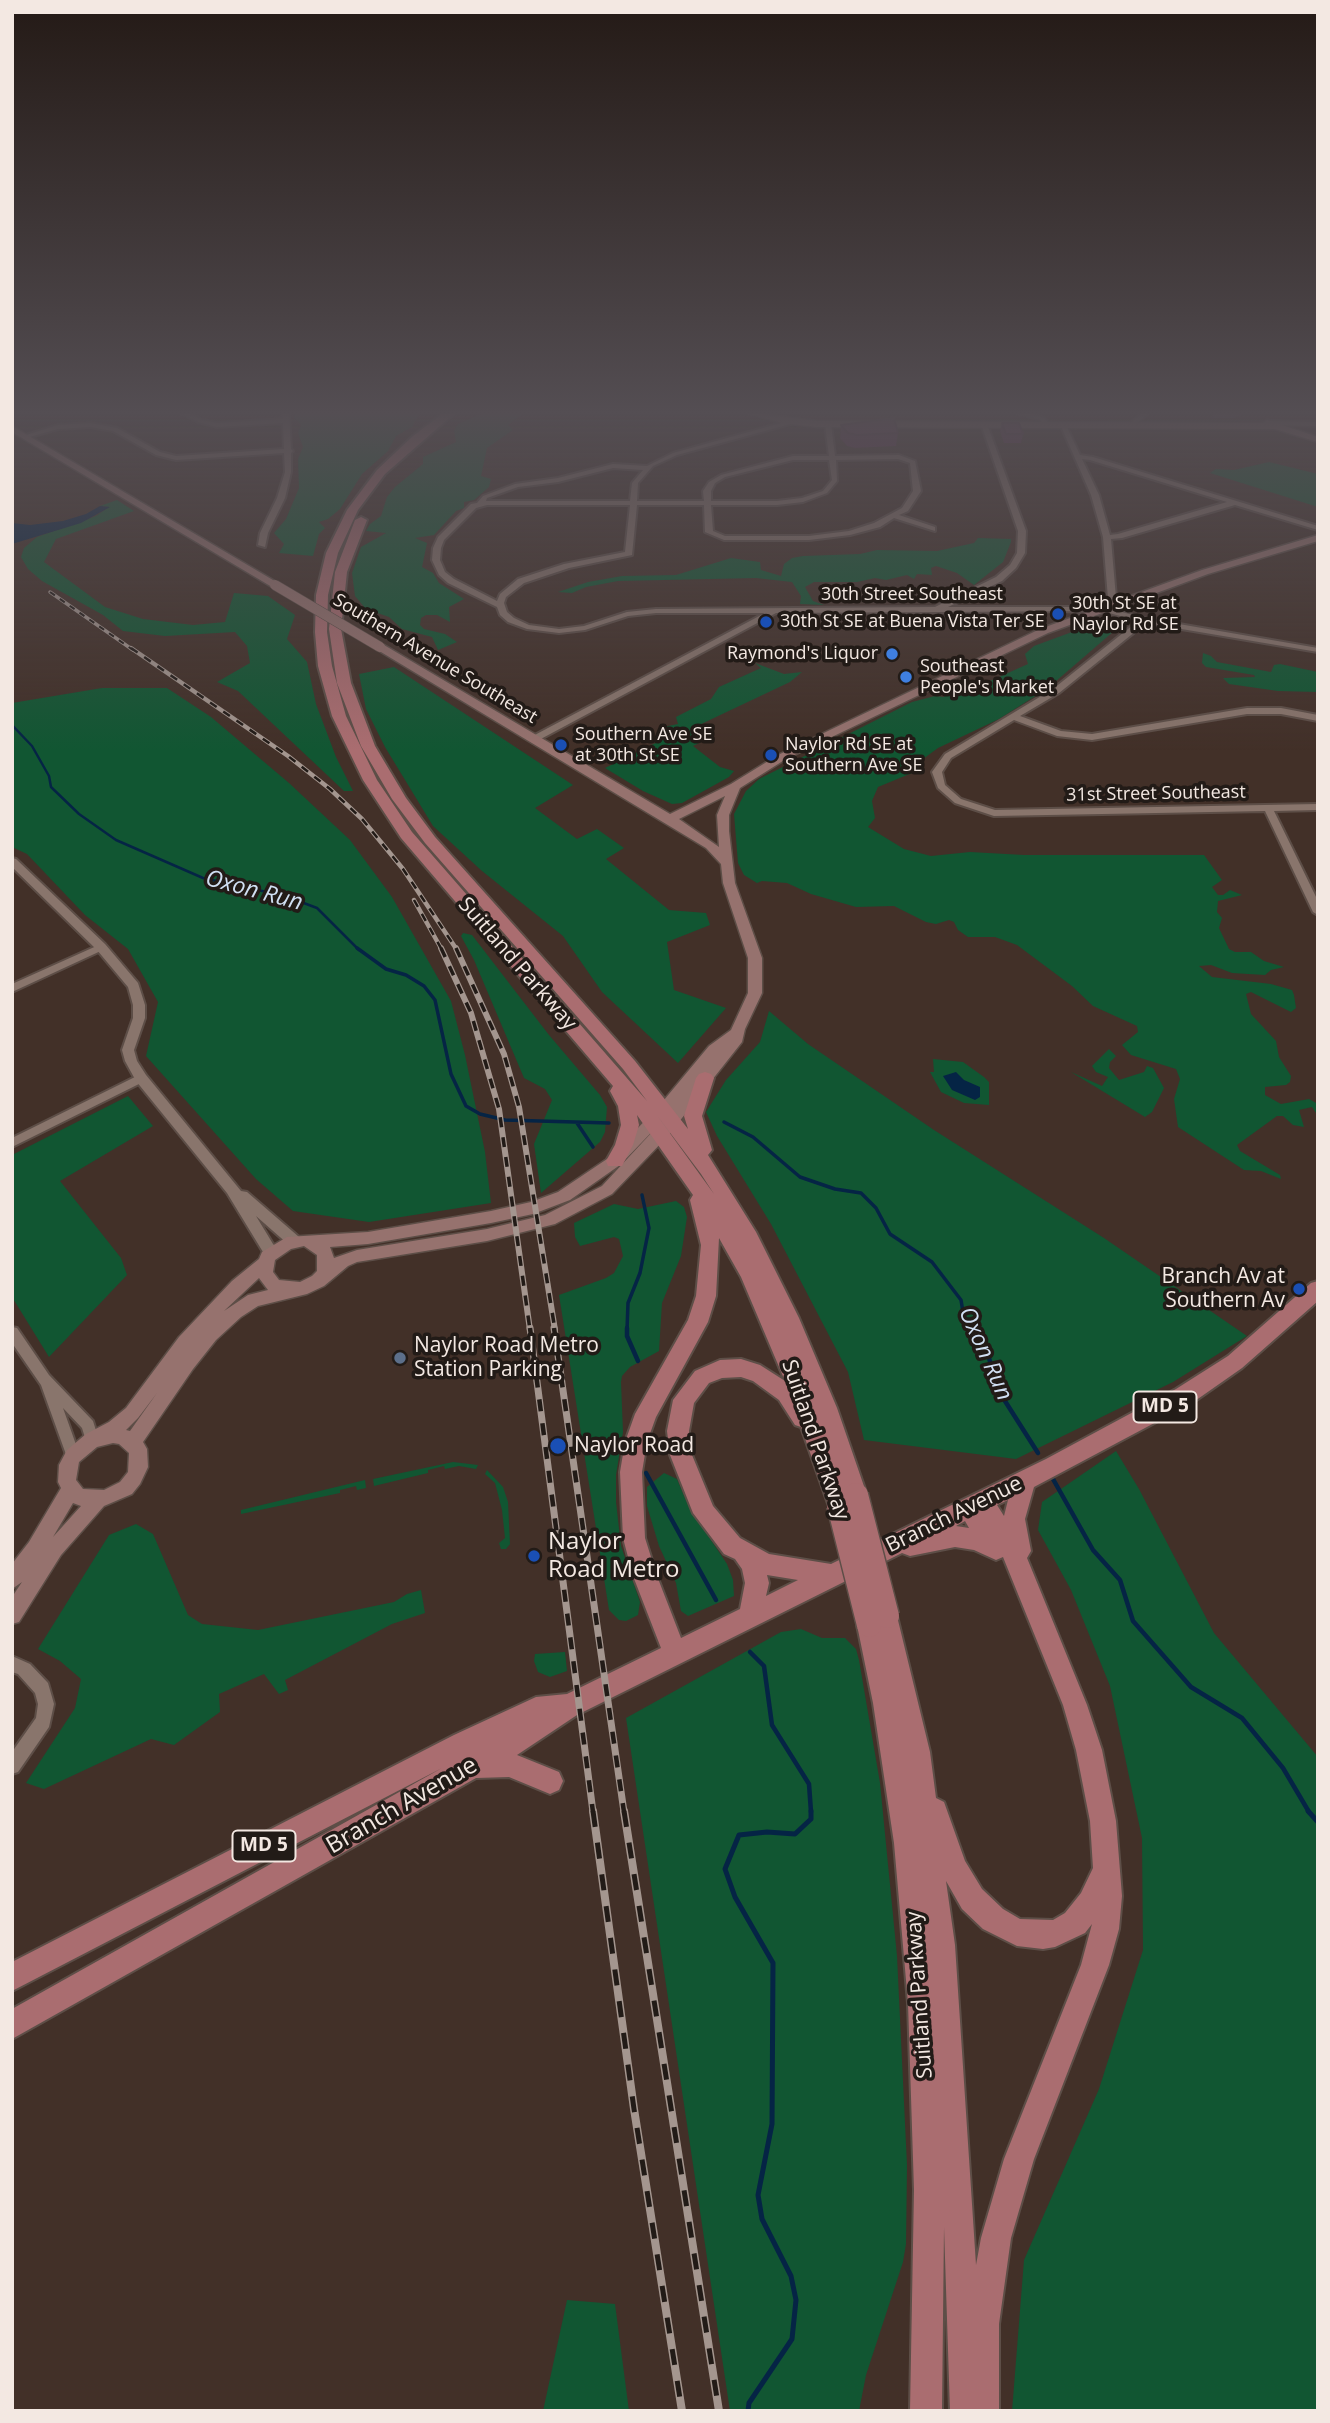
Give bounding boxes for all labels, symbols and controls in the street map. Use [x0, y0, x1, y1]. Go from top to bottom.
street label: 30th Street Southeast [821, 584, 1003, 606]
street label: Southern Avenue Southeast [329, 589, 541, 729]
place label: 30th St SE at Naylor Rd SE [1072, 593, 1179, 636]
marker: 30th St SE at Naylor Rd SE [1050, 606, 1066, 622]
place label: 30th St SE at Buena Vista Ter SE [780, 611, 1045, 633]
marker: 30th St SE at Buena Vista Ter SE [758, 614, 774, 630]
place label: Raymond's Liquor [727, 643, 878, 665]
marker: Raymond's Liquor [884, 646, 900, 662]
place label: Southeast People's Market [920, 656, 1054, 698]
marker: Southeast People's Market [898, 669, 914, 685]
place label: Southern Ave SE at 30th St SE [575, 724, 712, 766]
place label: Naylor Rd SE at Southern Ave SE [785, 734, 922, 776]
marker: Southern Ave SE at 30th St SE [553, 737, 569, 753]
marker: Naylor Rd SE at Southern Ave SE [763, 747, 779, 763]
street label: 31st Street Southeast [1066, 782, 1246, 806]
water label: Oxon Run [202, 865, 306, 917]
street label: Suitland Parkway [452, 892, 582, 1036]
place label: Branch Av at Southern Av [1162, 1264, 1285, 1314]
marker: Branch Av at Southern Av [1291, 1281, 1307, 1297]
water label: Oxon Run [952, 1303, 1018, 1405]
place label: Naylor Road Metro Station Parking [414, 1333, 599, 1383]
marker: Naylor Road Metro Station Parking [392, 1350, 408, 1366]
street label: Suitland Parkway [776, 1357, 854, 1523]
road number: MD 5 [1134, 1392, 1196, 1422]
place label: Naylor Road [574, 1433, 694, 1459]
marker: Naylor Road [548, 1436, 568, 1456]
street label: Branch Avenue [882, 1471, 1026, 1559]
place label: Naylor Road Metro [548, 1528, 679, 1584]
marker: Naylor Road Metro [526, 1548, 542, 1564]
street label: Branch Avenue [321, 1751, 483, 1861]
road number: MD 5 [232, 1830, 296, 1862]
street label: Suitland Parkway [902, 1910, 938, 2080]

